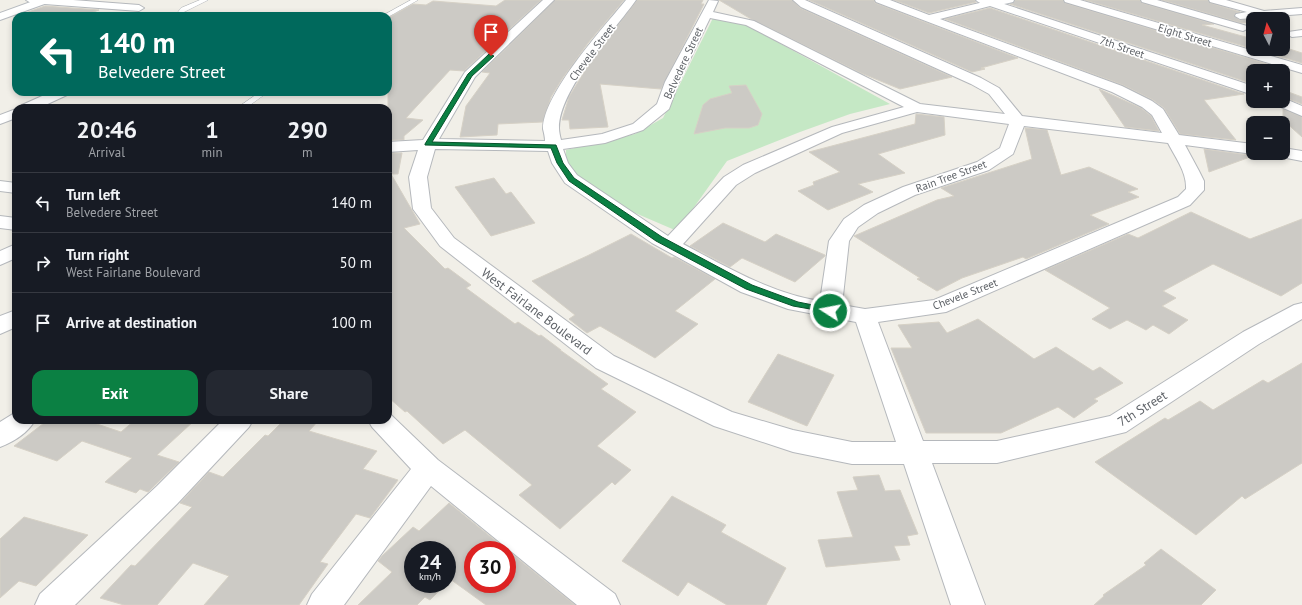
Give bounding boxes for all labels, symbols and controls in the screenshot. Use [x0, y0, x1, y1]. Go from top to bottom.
north arrow [1246, 12, 1290, 56]
map controls [1246, 12, 1290, 160]
pin [474, 15, 508, 56]
street label: Chevele Street [566, 20, 618, 83]
street label: Eight Street [1156, 20, 1214, 50]
icon: arrive [480, 21, 502, 43]
text: 140 m [98, 24, 175, 61]
street label: Belvedere Street [660, 25, 706, 101]
icon: left [32, 28, 84, 80]
street label: 7th Street [1098, 33, 1147, 61]
text: Belvedere Street [98, 60, 225, 83]
button: + [1246, 64, 1290, 108]
text: 20:46 [76, 114, 137, 145]
text: 1 [205, 114, 219, 145]
text: 290 [287, 114, 328, 145]
button: − [1246, 116, 1290, 160]
text: Arrival [89, 144, 125, 161]
text: min [201, 144, 223, 161]
text: m [302, 144, 313, 161]
street label: Rain Tree Street [914, 157, 989, 195]
text: Turn left [66, 185, 120, 204]
icon: left [32, 192, 54, 214]
text: 140 m [331, 193, 372, 212]
text: Belvedere Street [66, 204, 158, 221]
text: Turn right [66, 245, 129, 264]
icon: right [32, 252, 54, 274]
text: 50 m [339, 253, 372, 272]
text: West Fairlane Boulevard [66, 264, 201, 281]
street label: West Fairlane Boulevard [478, 264, 596, 359]
street label: Chevele Street [931, 275, 1000, 313]
position arrow [809, 290, 851, 332]
icon: arrive [32, 312, 54, 334]
text: Arrive at destination [66, 313, 197, 332]
text: 100 m [331, 313, 372, 332]
button: Exit [32, 370, 198, 416]
button: Share [206, 370, 372, 416]
street label: 7th Street [1114, 386, 1171, 430]
speed limit sign: 30 [464, 541, 516, 593]
text: 24 [419, 549, 441, 575]
text: km/h [419, 570, 441, 583]

